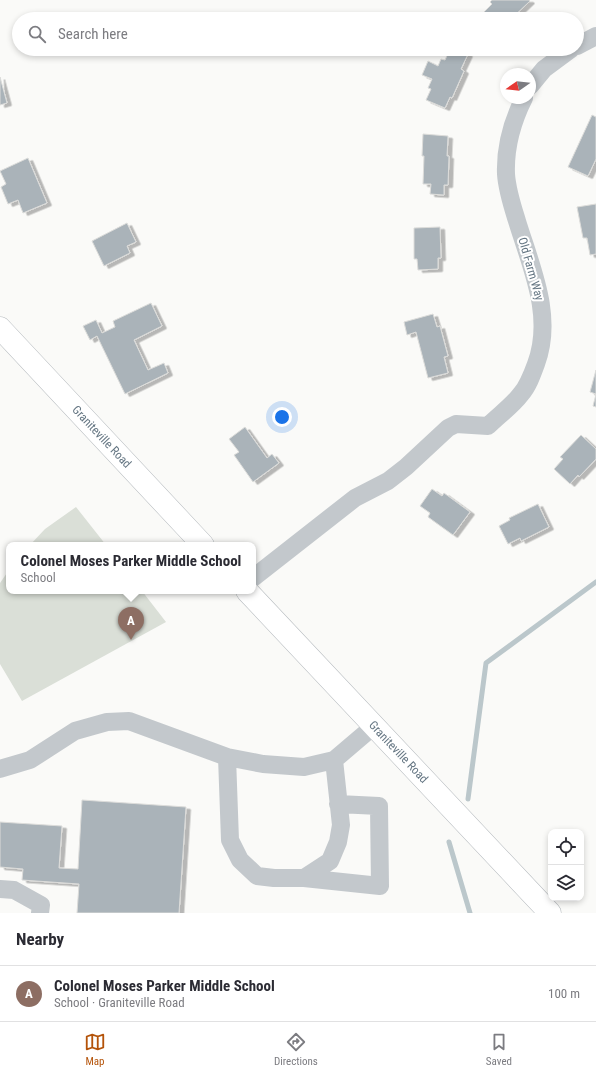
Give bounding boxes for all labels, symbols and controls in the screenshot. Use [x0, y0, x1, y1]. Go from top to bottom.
search box [12, 12, 584, 56]
icon: search [26, 23, 48, 45]
text: Search here [58, 25, 128, 43]
north arrow [500, 68, 536, 104]
street label: Old Farm Way [515, 236, 547, 302]
street label: Graniteville Road [69, 403, 134, 471]
your location [272, 407, 292, 427]
popup [6, 542, 256, 594]
text: Colonel Moses Parker Middle School [21, 552, 241, 570]
text: School [21, 570, 56, 585]
pin: A [118, 607, 144, 640]
street label: Graniteville Road [366, 718, 431, 786]
map controls [548, 829, 584, 901]
button: locate [548, 829, 584, 865]
button: layers [548, 865, 584, 901]
text: Nearby [16, 929, 64, 949]
text: Colonel Moses Parker Middle School [54, 977, 275, 995]
text: A [25, 986, 33, 1001]
text: 100 m [548, 986, 580, 1001]
text: School · Graniteville Road [54, 995, 185, 1010]
tab: Map [84, 1031, 106, 1068]
tab: Directions [274, 1031, 318, 1068]
tab: Saved [486, 1031, 512, 1068]

